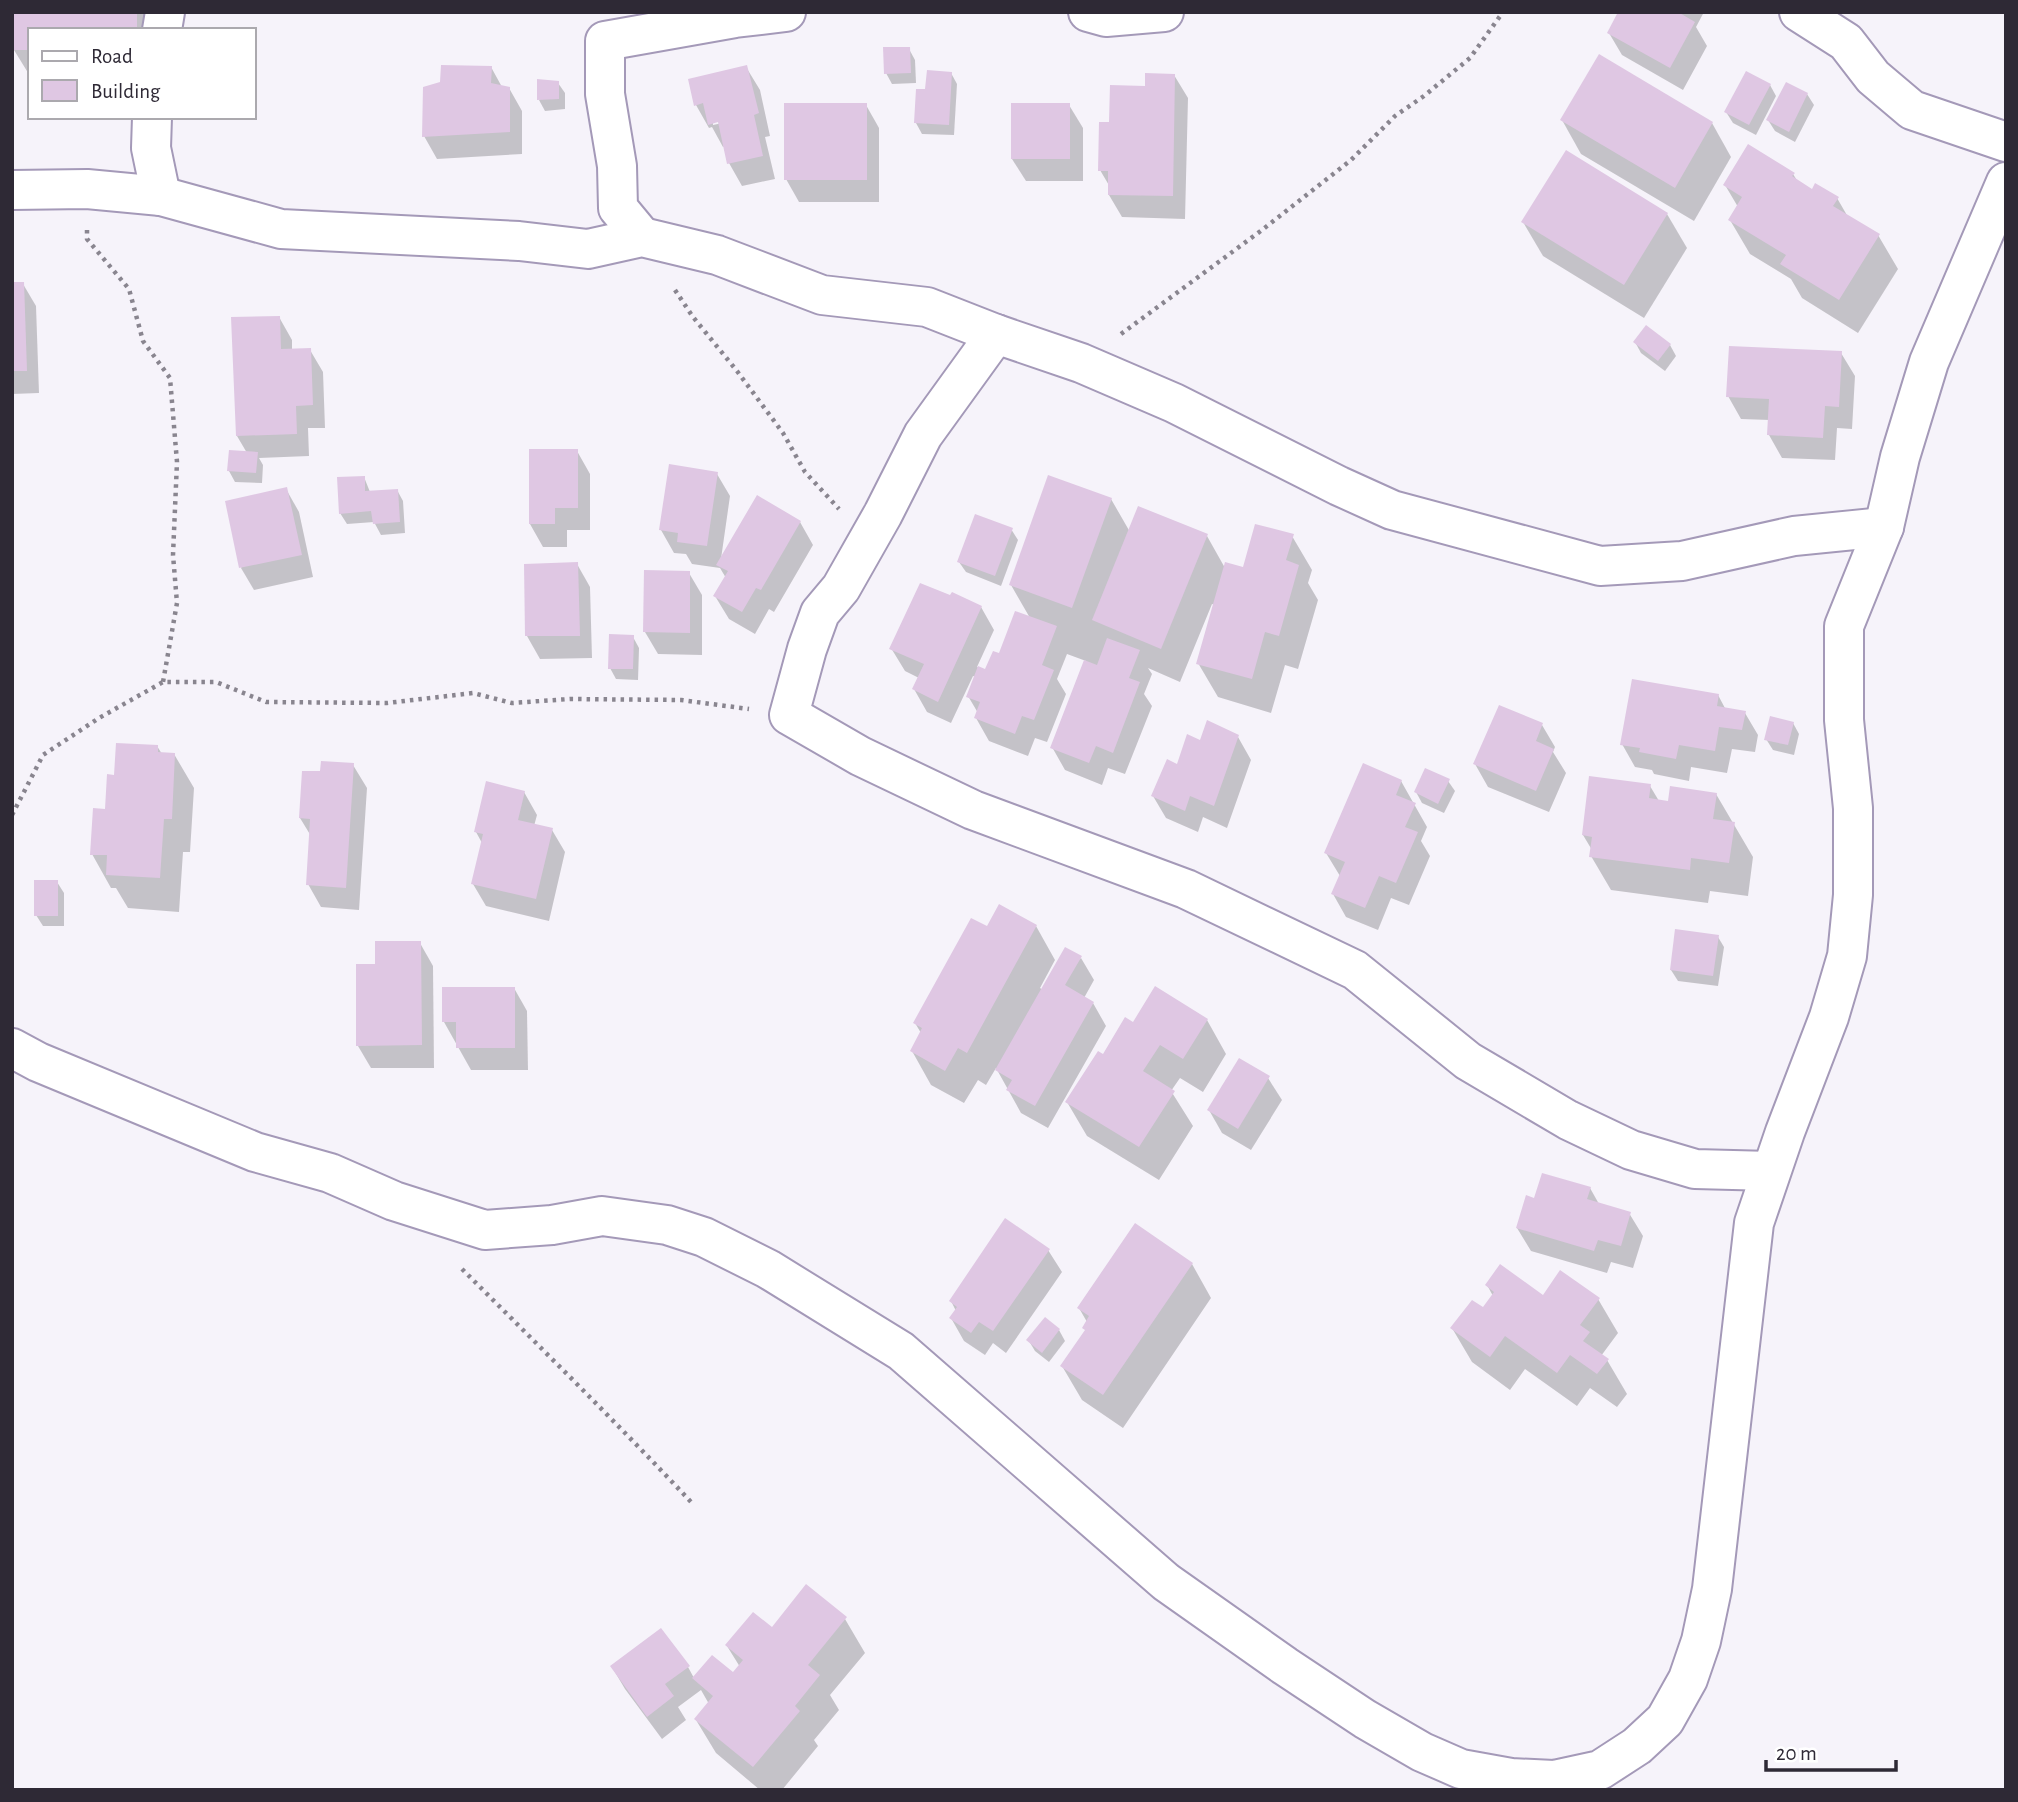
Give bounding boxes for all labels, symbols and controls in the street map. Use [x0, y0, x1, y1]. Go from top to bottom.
legend [28, 28, 256, 119]
text: Road [91, 46, 133, 67]
text: Building [91, 81, 161, 102]
scale bar [1766, 1728, 1896, 1772]
text: 20 m [1776, 1743, 1817, 1764]

